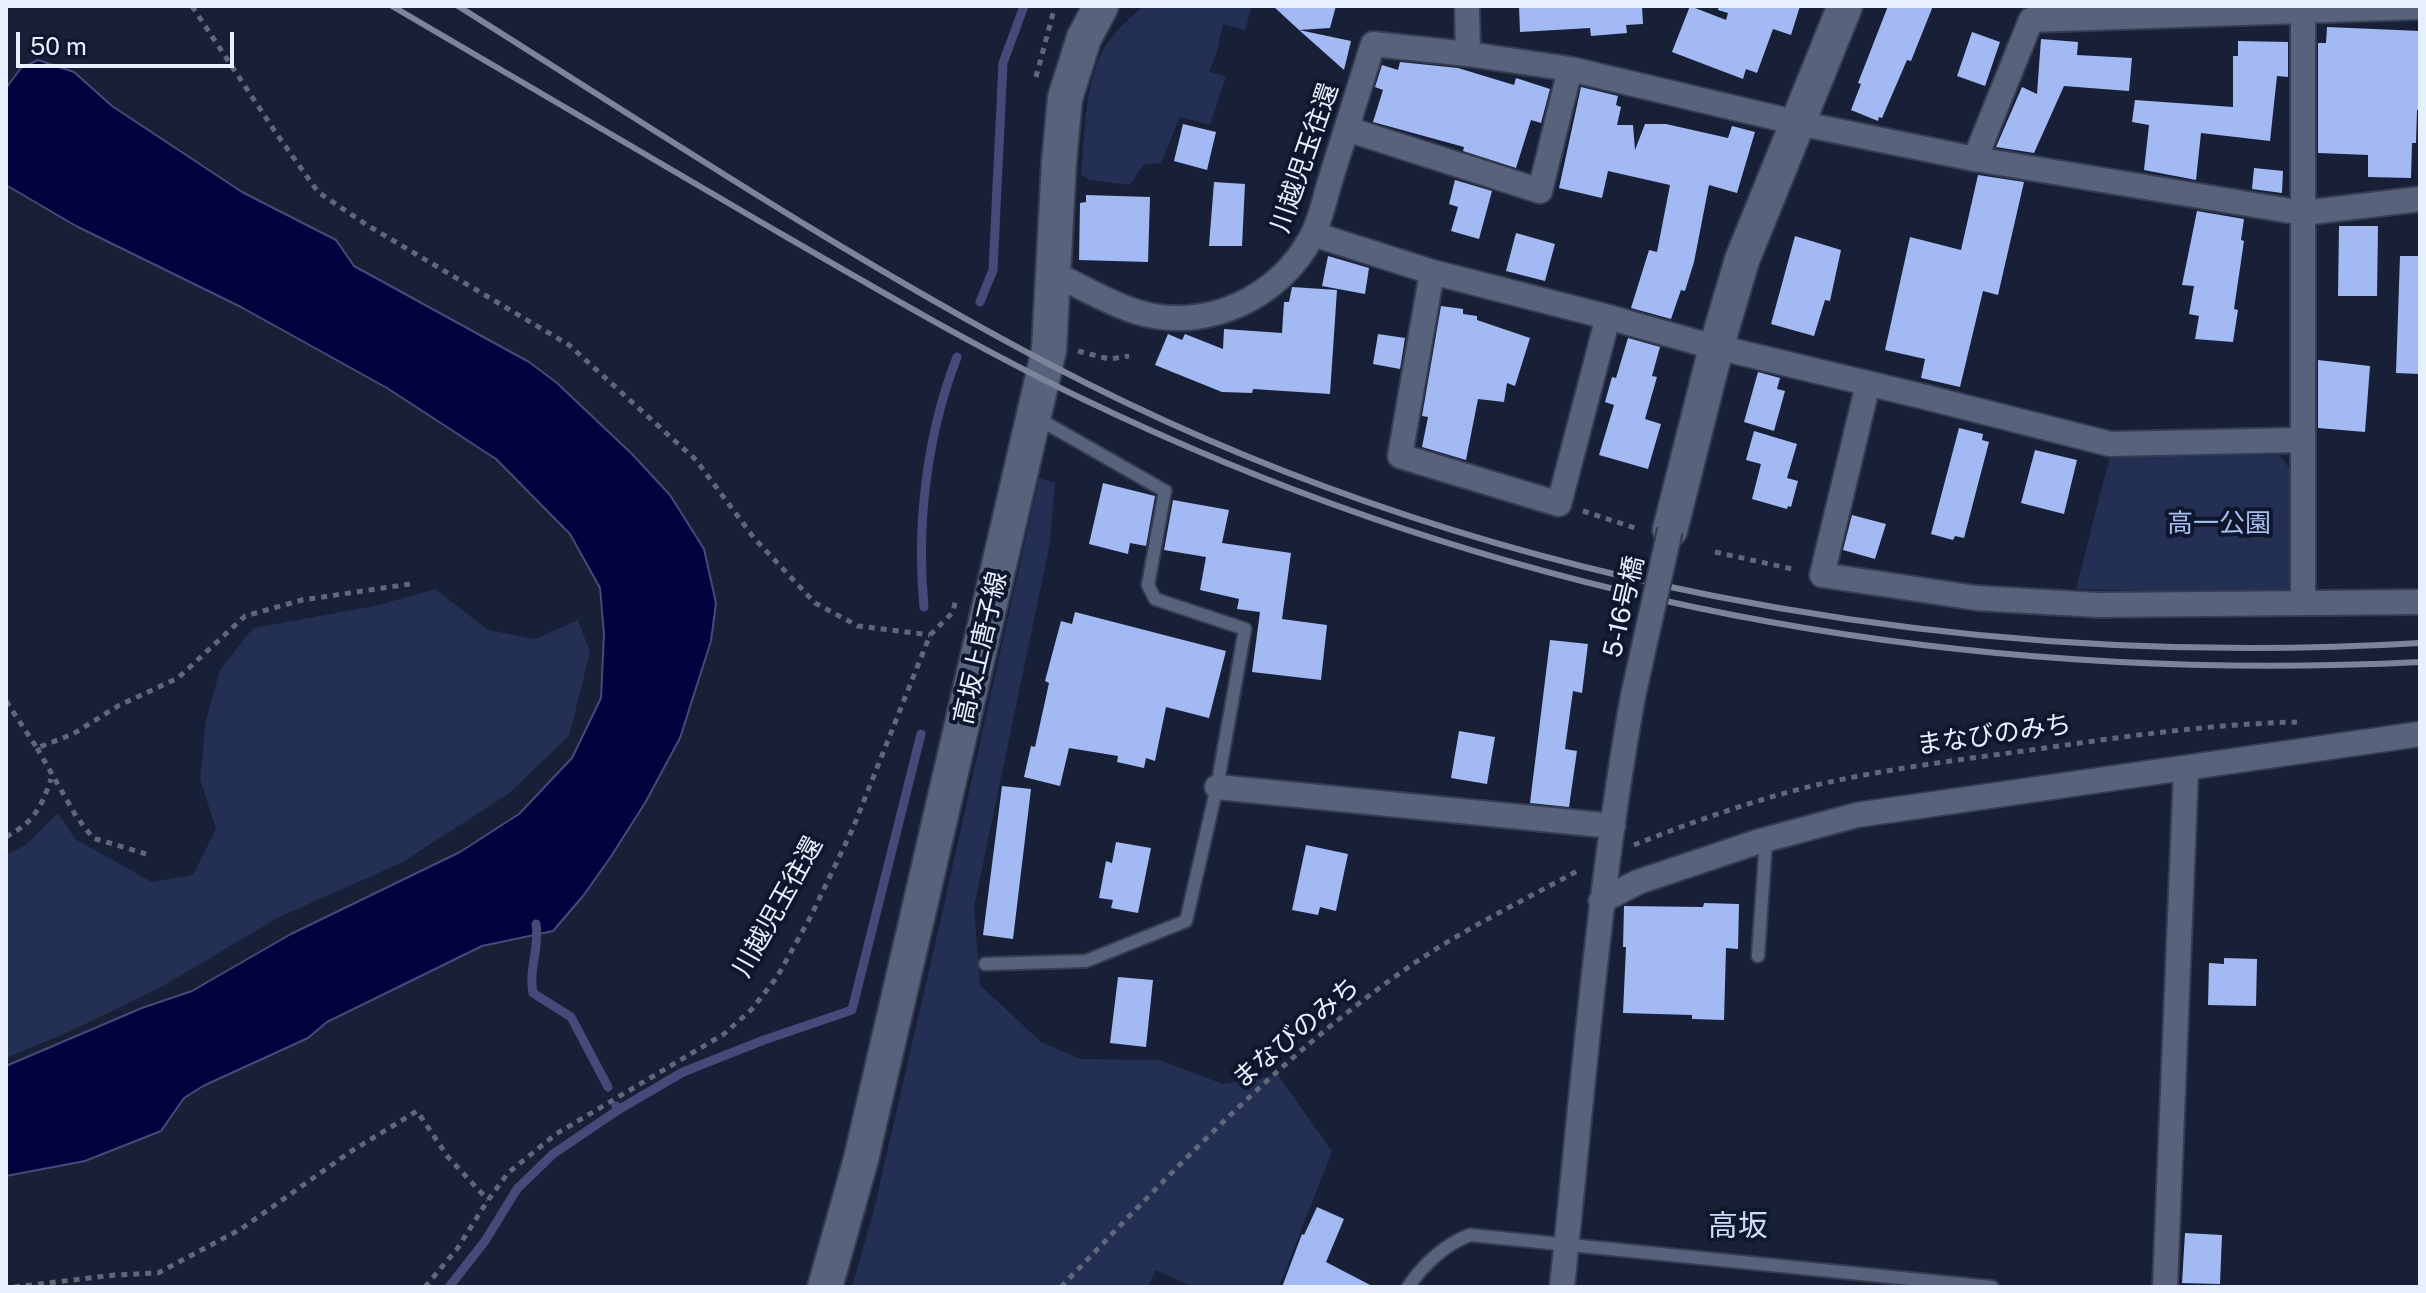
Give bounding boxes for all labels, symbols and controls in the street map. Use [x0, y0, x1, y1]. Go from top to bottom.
scale bar [20, 16, 238, 66]
text: 50 m [30, 32, 87, 60]
street label: 川越児玉往還 [1265, 79, 1345, 237]
park label: 高一公園 [2167, 508, 2271, 540]
street label: 5-16号橋 [1597, 553, 1651, 661]
street label: 高坂上唐子線 [948, 568, 1014, 728]
street label: まなびのみち [1915, 709, 2073, 761]
street label: 川越児玉往還 [727, 831, 829, 983]
street label: まなびのみち [1226, 971, 1366, 1095]
district label: 高坂 [1708, 1209, 1768, 1245]

